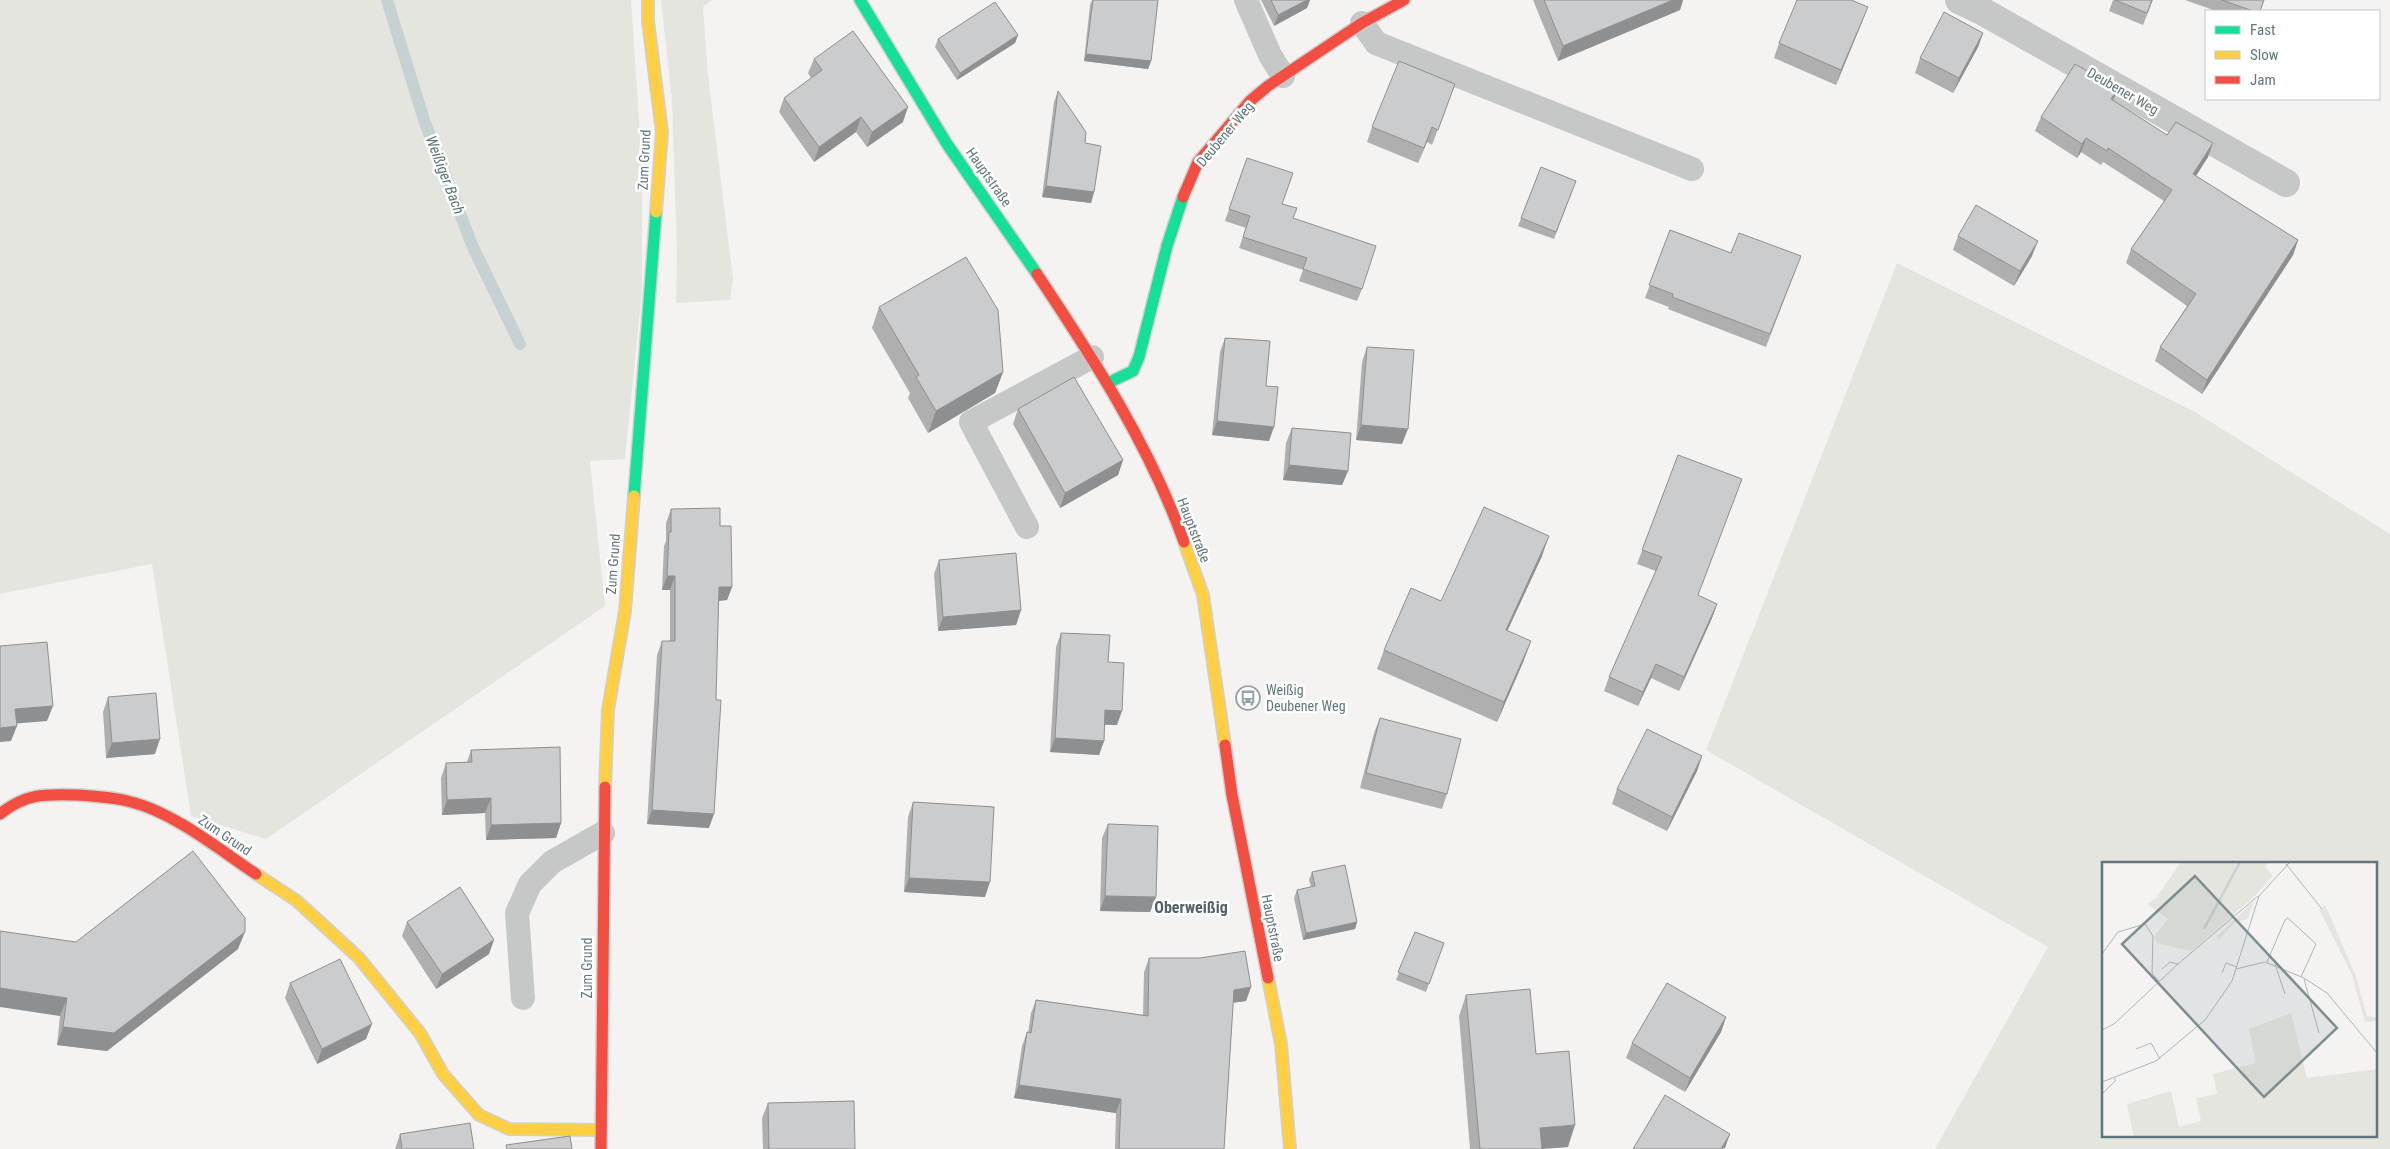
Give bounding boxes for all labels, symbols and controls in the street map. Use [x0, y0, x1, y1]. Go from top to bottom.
legend [2205, 10, 2380, 100]
text: Fast [2250, 21, 2275, 39]
text: Slow [2250, 46, 2279, 64]
street label: Deubener Weg [2085, 64, 2161, 118]
text: Jam [2250, 71, 2276, 89]
street label: Deubener Weg [1193, 98, 1257, 170]
street label: Zum Grund [634, 129, 654, 191]
water label: Weißiger Bach [422, 133, 468, 217]
street label: Hauptstraße [963, 144, 1015, 210]
street label: Hauptstraße [1174, 495, 1214, 565]
street label: Zum Grund [603, 533, 623, 595]
place label: Weißig Deubener Weg [1266, 682, 1346, 714]
bus stop icon: Weißig Deubener Weg [1235, 685, 1261, 711]
street label: Zum Grund [195, 811, 255, 859]
inset map [2102, 862, 2378, 1136]
street label: Hauptstraße [1259, 893, 1287, 963]
district label: Oberweißig [1154, 898, 1228, 917]
street label: Zum Grund [579, 938, 595, 998]

